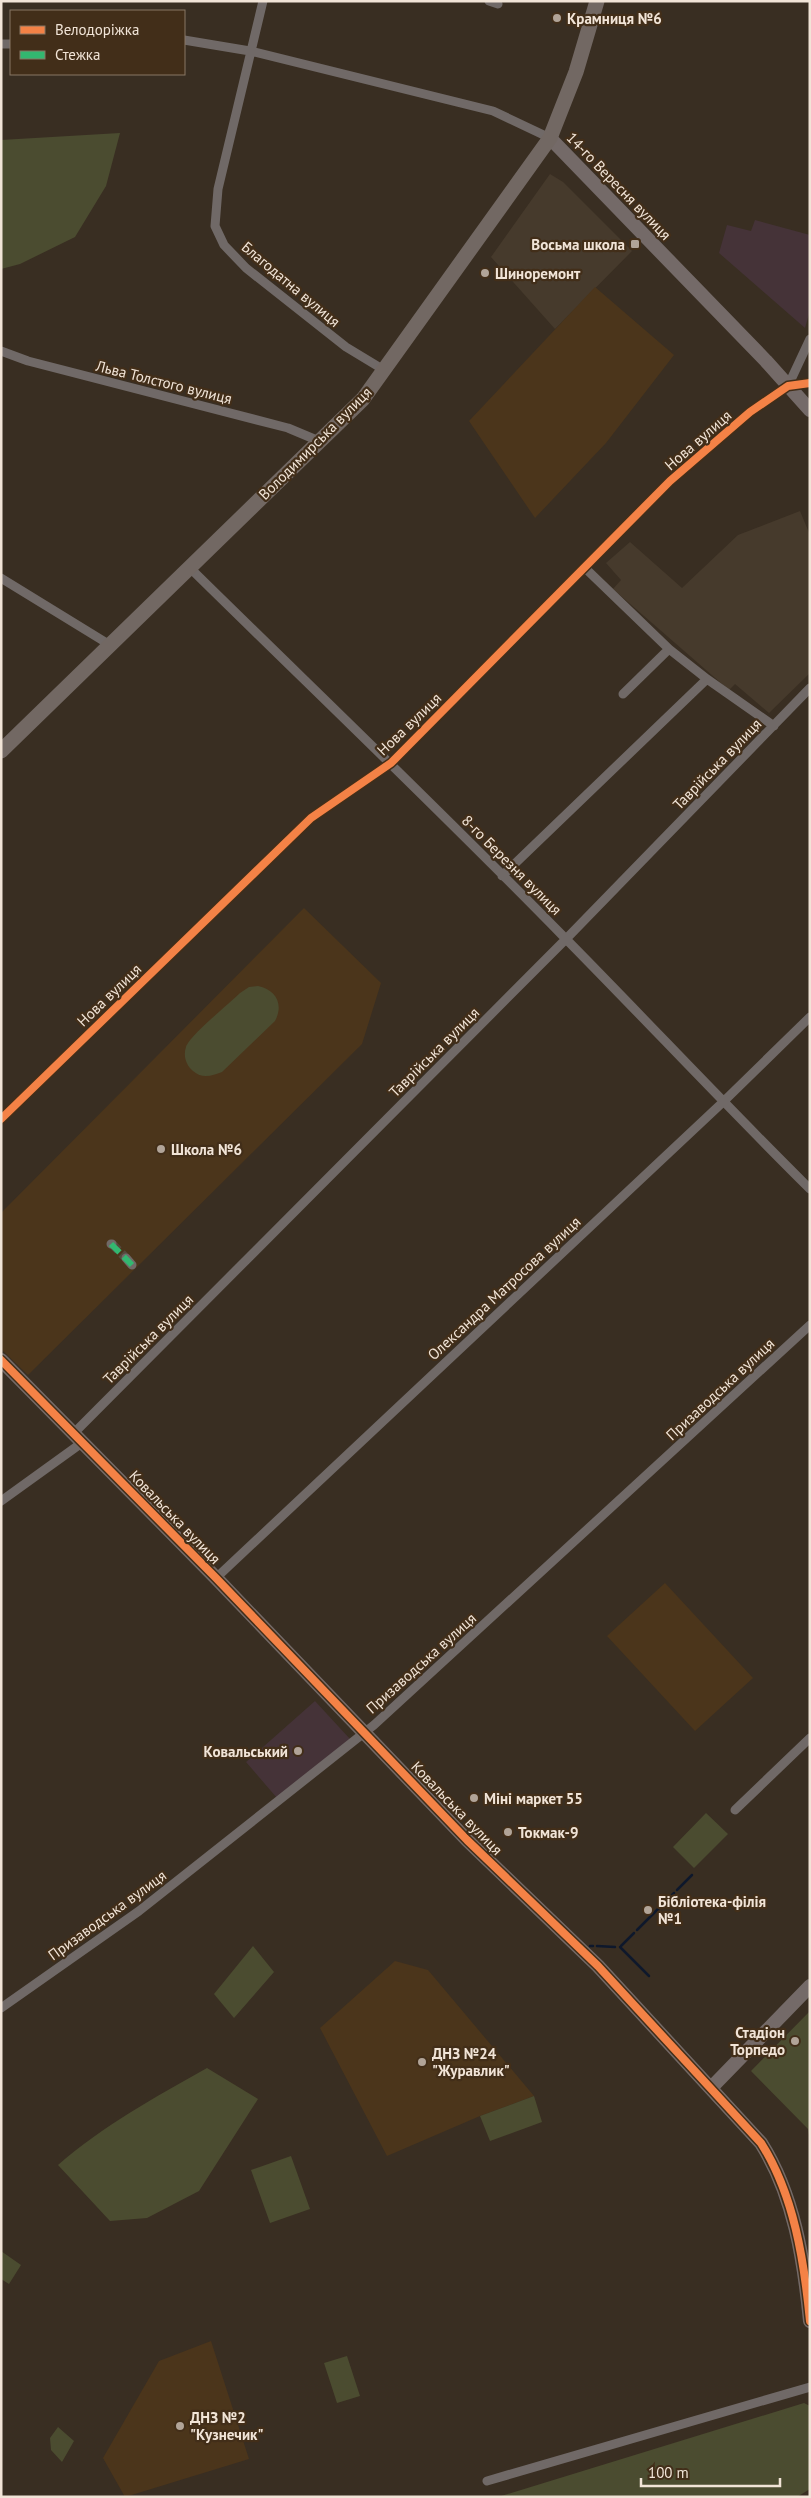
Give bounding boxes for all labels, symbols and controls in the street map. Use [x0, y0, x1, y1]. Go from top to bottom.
place label: Крамниця №6 [567, 9, 662, 28]
legend [10, 10, 185, 75]
marker: Крамниця №6 [551, 12, 563, 24]
text: Велодоріжка [55, 20, 139, 39]
text: Стежка [55, 45, 100, 64]
street label: 14-го Вересня вулиця [563, 128, 675, 244]
place label: Восьма школа [531, 235, 625, 254]
street label: Благодатна вулиця [238, 237, 344, 331]
marker: Восьма школа [629, 238, 641, 250]
place label: Шиноремонт [495, 264, 581, 283]
marker: Шиноремонт [479, 267, 491, 279]
street label: Льва Толстого вулиця [93, 356, 234, 408]
street label: Володимирська вулиця [254, 382, 376, 504]
street label: Нова вулиця [661, 406, 735, 474]
street label: Нова вулиця [373, 689, 445, 759]
street label: Таврійська вулиця [669, 714, 765, 814]
street label: 8-го Березня вулиця [458, 811, 566, 919]
street label: Нова вулиця [73, 960, 145, 1030]
street label: Таврійська вулиця [385, 1003, 483, 1101]
place label: Школа №6 [171, 1140, 242, 1159]
marker: Школа №6 [155, 1143, 167, 1155]
street label: Олександра Матросова вулиця [424, 1212, 584, 1364]
street label: Таврійська вулиця [99, 1290, 197, 1388]
street label: Призаводська вулиця [662, 1334, 778, 1444]
street label: Ковальська вулиця [125, 1466, 225, 1568]
street label: Призаводська вулиця [362, 1609, 480, 1717]
place label: Ковальський [204, 1742, 288, 1761]
marker: Ковальський [292, 1745, 304, 1757]
street label: Ковальська вулиця [407, 1757, 507, 1859]
place label: Міні маркет 55 [484, 1789, 583, 1808]
marker: Міні маркет 55 [468, 1792, 480, 1804]
place label: Токмак-9 [518, 1823, 578, 1842]
marker: Токмак-9 [502, 1826, 514, 1838]
street label: Призаводська вулиця [44, 1866, 170, 1964]
place label: Бібліотека-філія №1 [658, 1892, 766, 1928]
marker: Бібліотека-філія №1 [642, 1904, 654, 1916]
place label: Стадіон Торпедо [730, 2023, 785, 2059]
marker: Стадіон Торпедо [789, 2035, 801, 2047]
place label: ДНЗ №24 "Журавлик" [432, 2044, 510, 2080]
marker: ДНЗ №24 "Журавлик" [416, 2056, 428, 2068]
place label: ДНЗ №2 "Кузнечик" [190, 2408, 263, 2444]
marker: ДНЗ №2 "Кузнечик" [174, 2420, 186, 2432]
scale bar [641, 2456, 780, 2488]
text: 100 m [648, 2463, 689, 2482]

